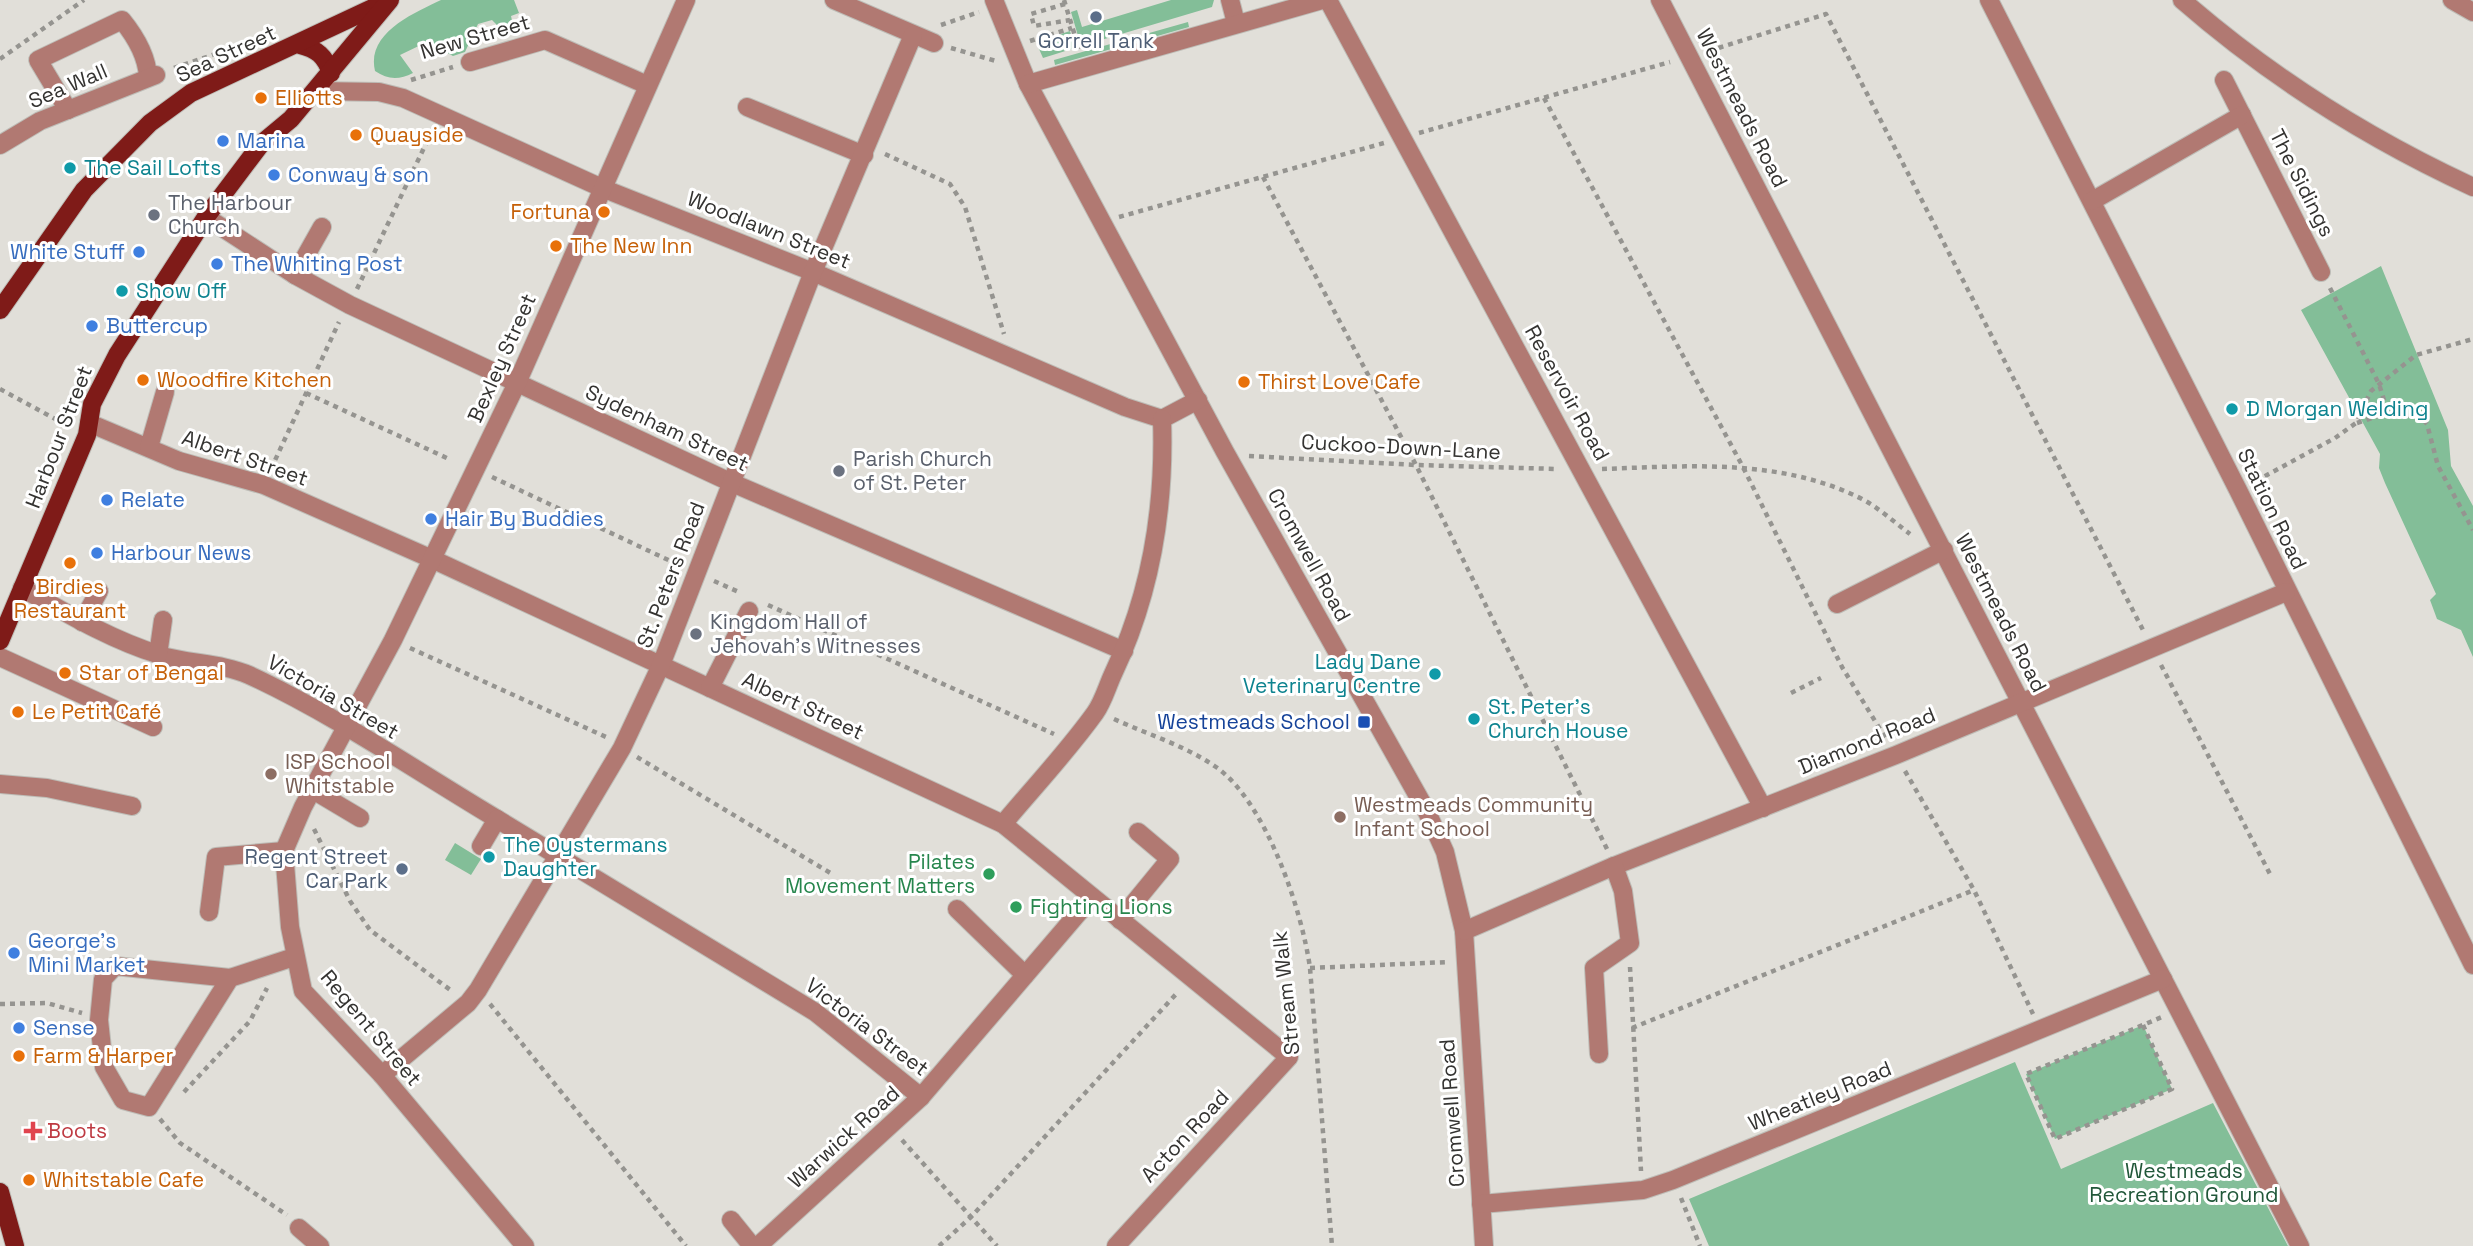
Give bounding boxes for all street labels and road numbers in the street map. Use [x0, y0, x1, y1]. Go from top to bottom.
street label: New Street [417, 8, 533, 65]
street label: Sea Street [172, 19, 280, 88]
street label: Westmeads Road [1691, 24, 1794, 192]
street label: Sea Wall [24, 57, 111, 114]
street label: The Sidings [2264, 124, 2341, 241]
street label: Woodlawn Street [684, 184, 855, 275]
street label: Bexley Street [461, 289, 542, 426]
street label: Reservoir Road [1519, 320, 1616, 465]
street label: Harbour Street [19, 362, 98, 512]
street label: Sydenham Street [581, 378, 753, 477]
street label: Albert Street [179, 423, 312, 492]
street label: Cuckoo-Down-Lane [1300, 428, 1502, 465]
street label: Station Road [2231, 444, 2313, 574]
street label: Cromwell Road [1262, 483, 1357, 626]
street label: St. Peters Road [630, 498, 711, 652]
street label: Westmeads Road [1950, 529, 2053, 697]
street label: Victoria Street [263, 648, 404, 745]
street label: Albert Street [738, 666, 868, 746]
street label: Diamond Road [1794, 701, 1939, 780]
street label: Stream Walk [1266, 930, 1305, 1056]
street label: Regent Street [315, 964, 428, 1091]
street label: Victoria Street [800, 972, 934, 1082]
street label: Cromwell Road [1433, 1038, 1470, 1188]
street label: Wheatley Road [1744, 1055, 1895, 1137]
street label: Warwick Road [782, 1079, 905, 1194]
street label: Acton Road [1135, 1084, 1235, 1188]

